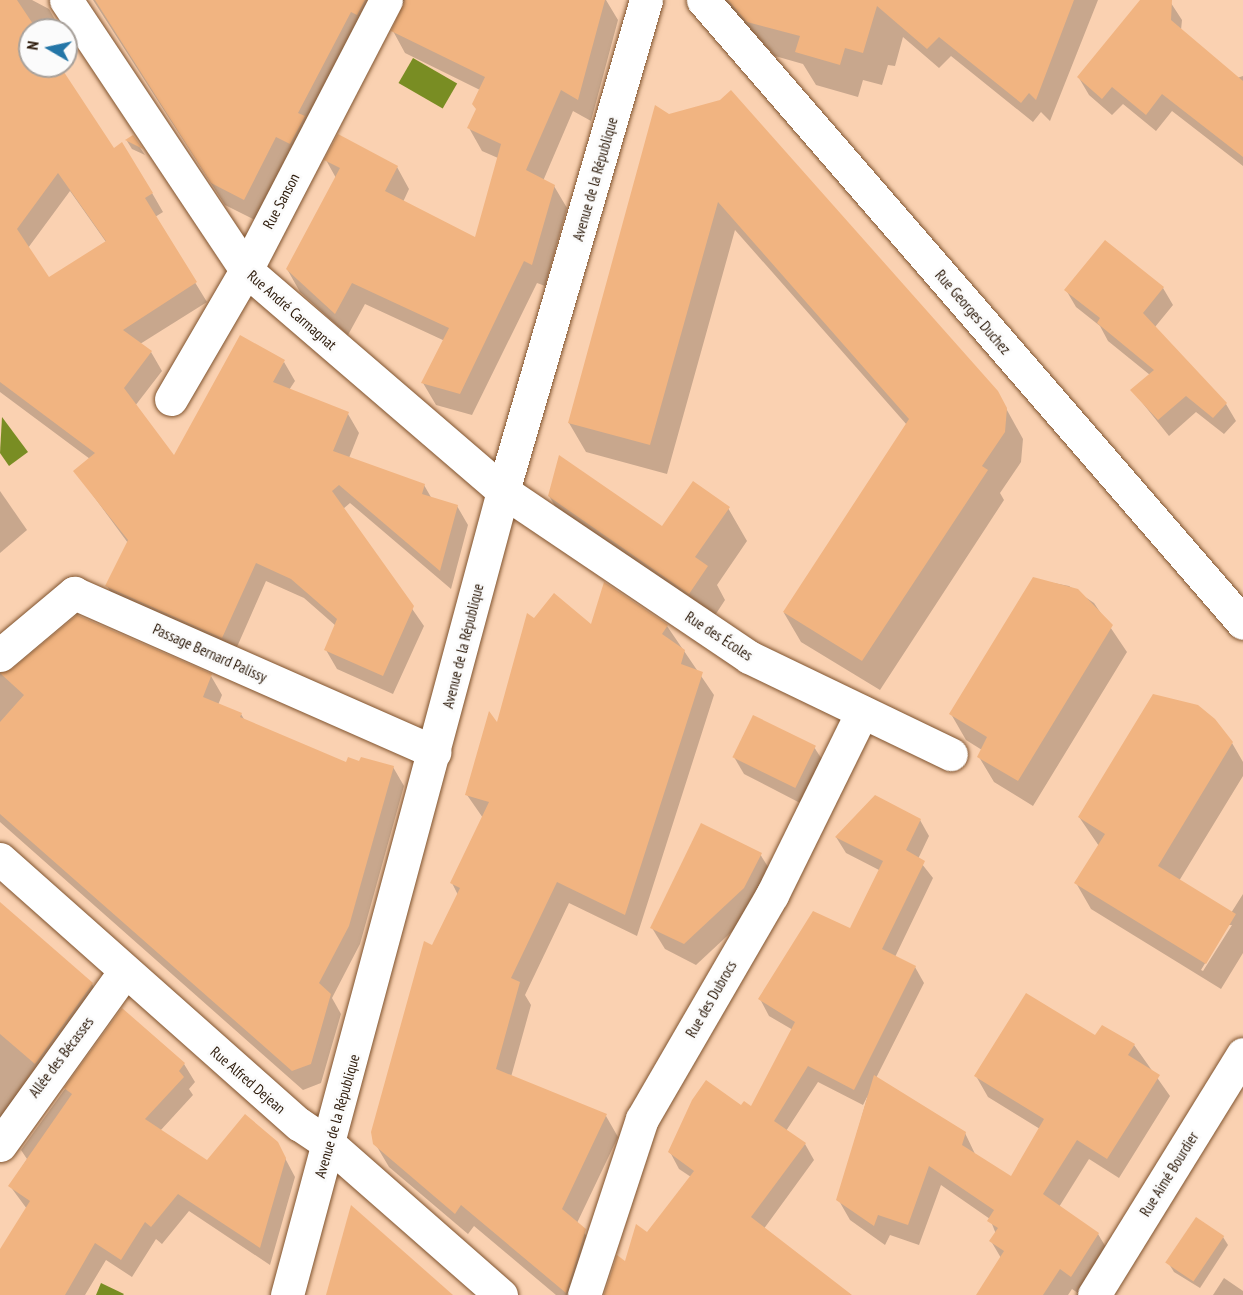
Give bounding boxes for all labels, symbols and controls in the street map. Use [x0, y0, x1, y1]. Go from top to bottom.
north arrow [18, 18, 78, 78]
text: N [22, 40, 43, 51]
street label: Avenue de la République [569, 115, 621, 243]
street label: Rue Sanson [259, 170, 303, 232]
street label: Rue André Carmagnat [244, 266, 340, 354]
street label: Rue Georges Duchez [931, 266, 1015, 358]
street label: Avenue de la République [439, 582, 487, 710]
street label: Rue des Écoles [682, 608, 756, 664]
street label: Passage Bernard Palissy [150, 620, 270, 686]
street label: Rue des Dubrocs [682, 957, 740, 1041]
street label: Allée des Bécasses [25, 1013, 97, 1101]
street label: Rue Alfred Dejean [207, 1043, 289, 1117]
street label: Avenue de la République [311, 1052, 363, 1180]
street label: Rue Aimé Bourdier [1136, 1128, 1202, 1220]

